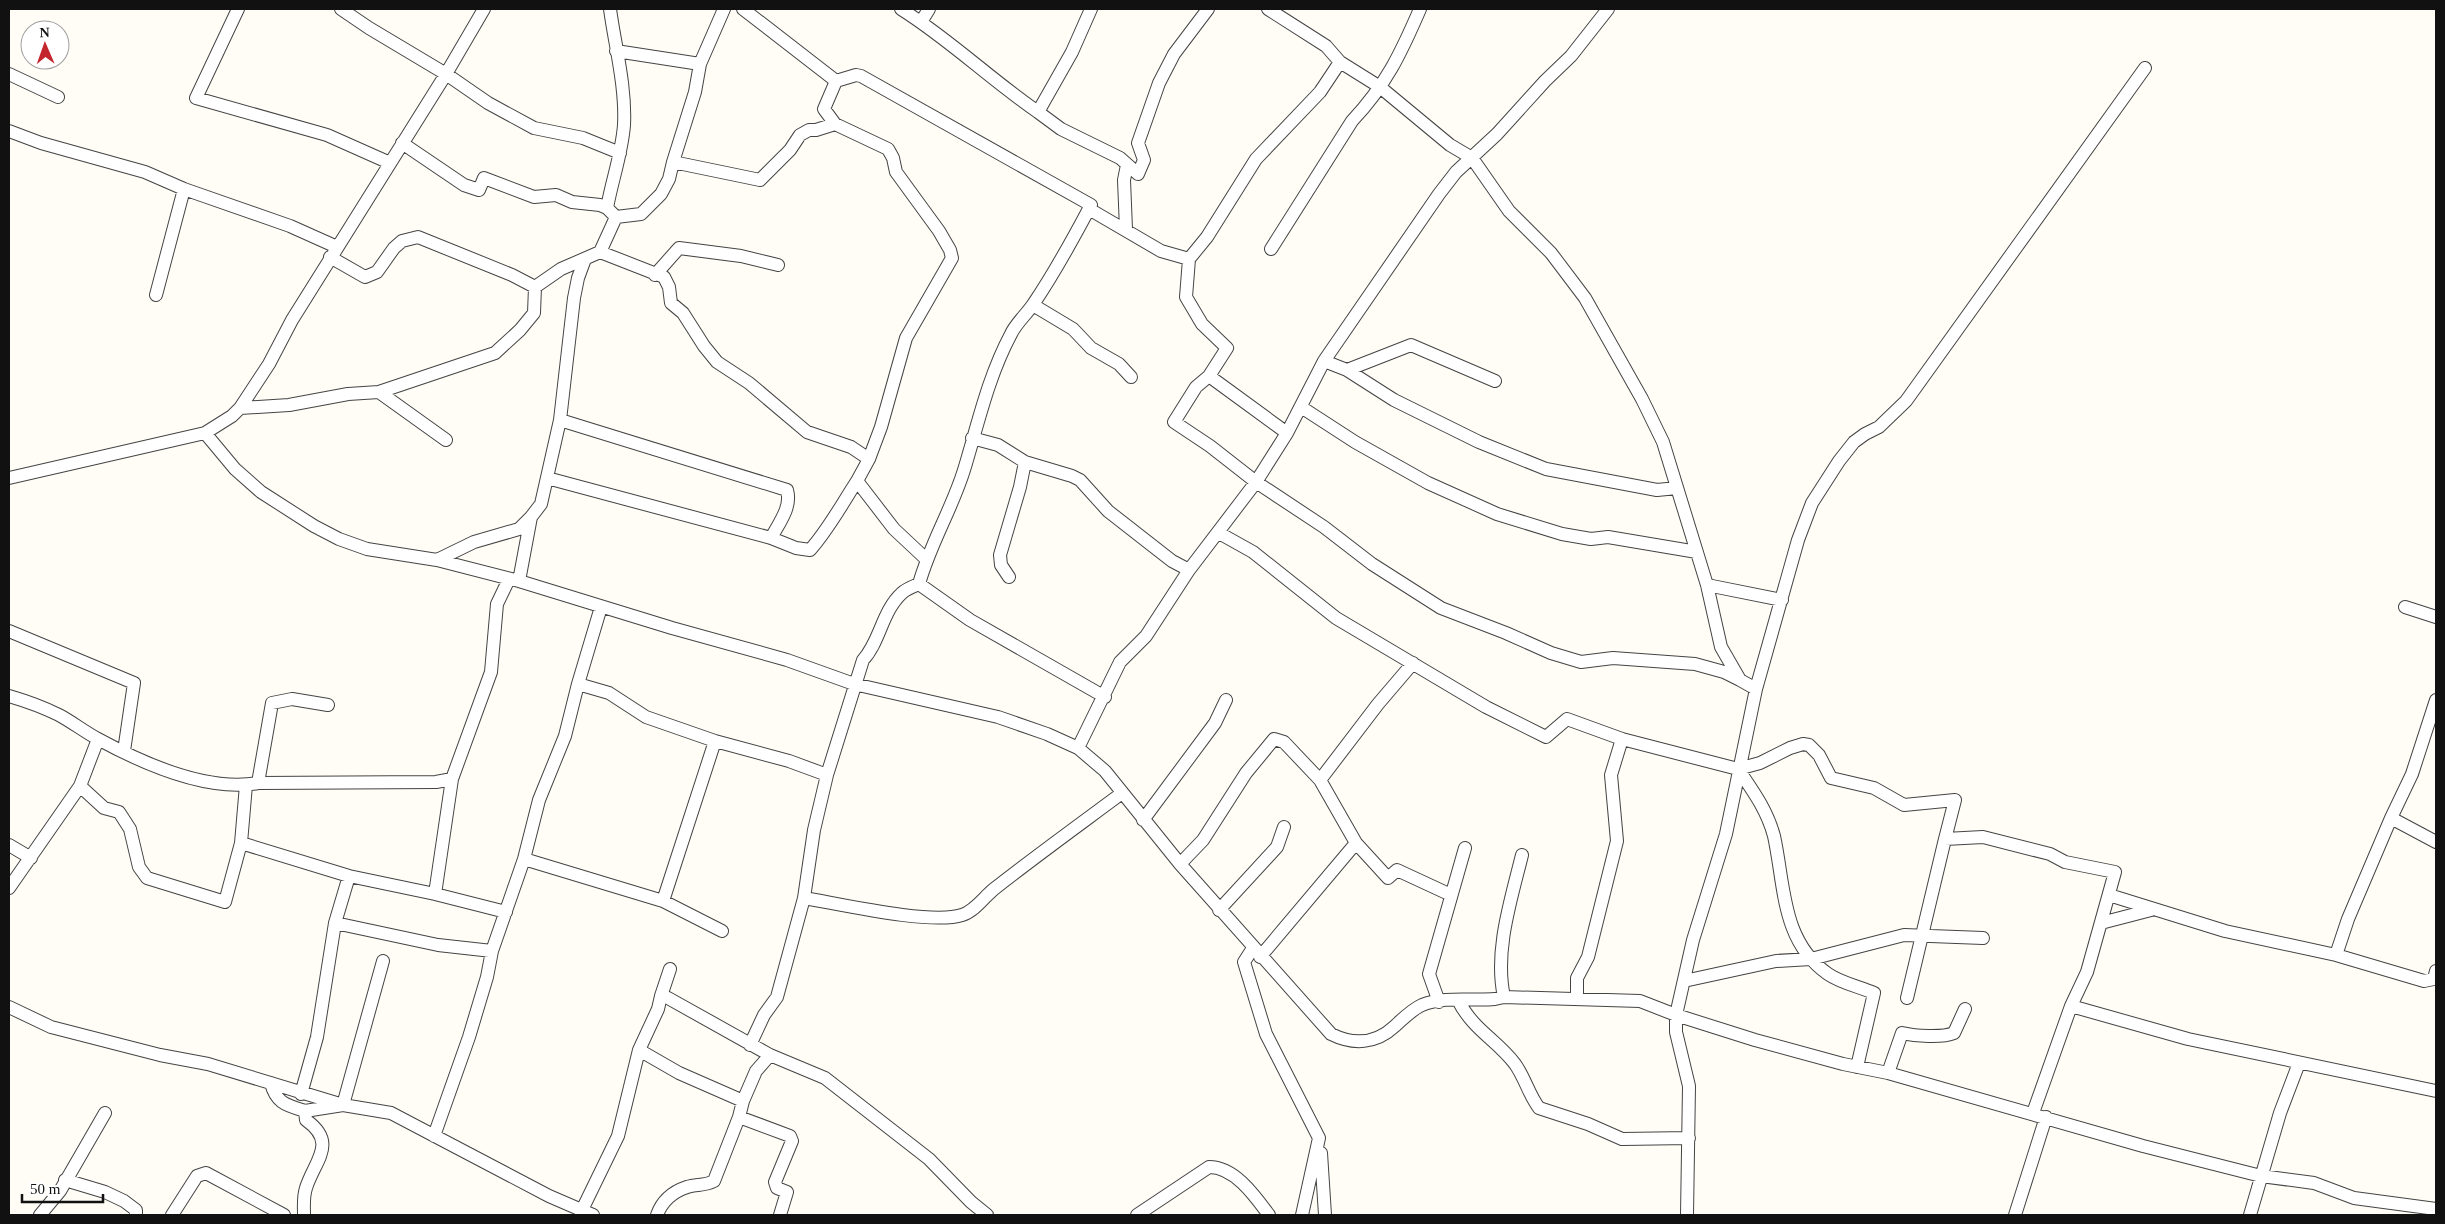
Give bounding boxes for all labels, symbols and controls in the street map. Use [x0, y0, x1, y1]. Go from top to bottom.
north arrow [20, 20, 70, 70]
text: N [39, 25, 50, 40]
scale bar [22, 1172, 104, 1204]
text: 50 m [30, 1181, 61, 1197]

